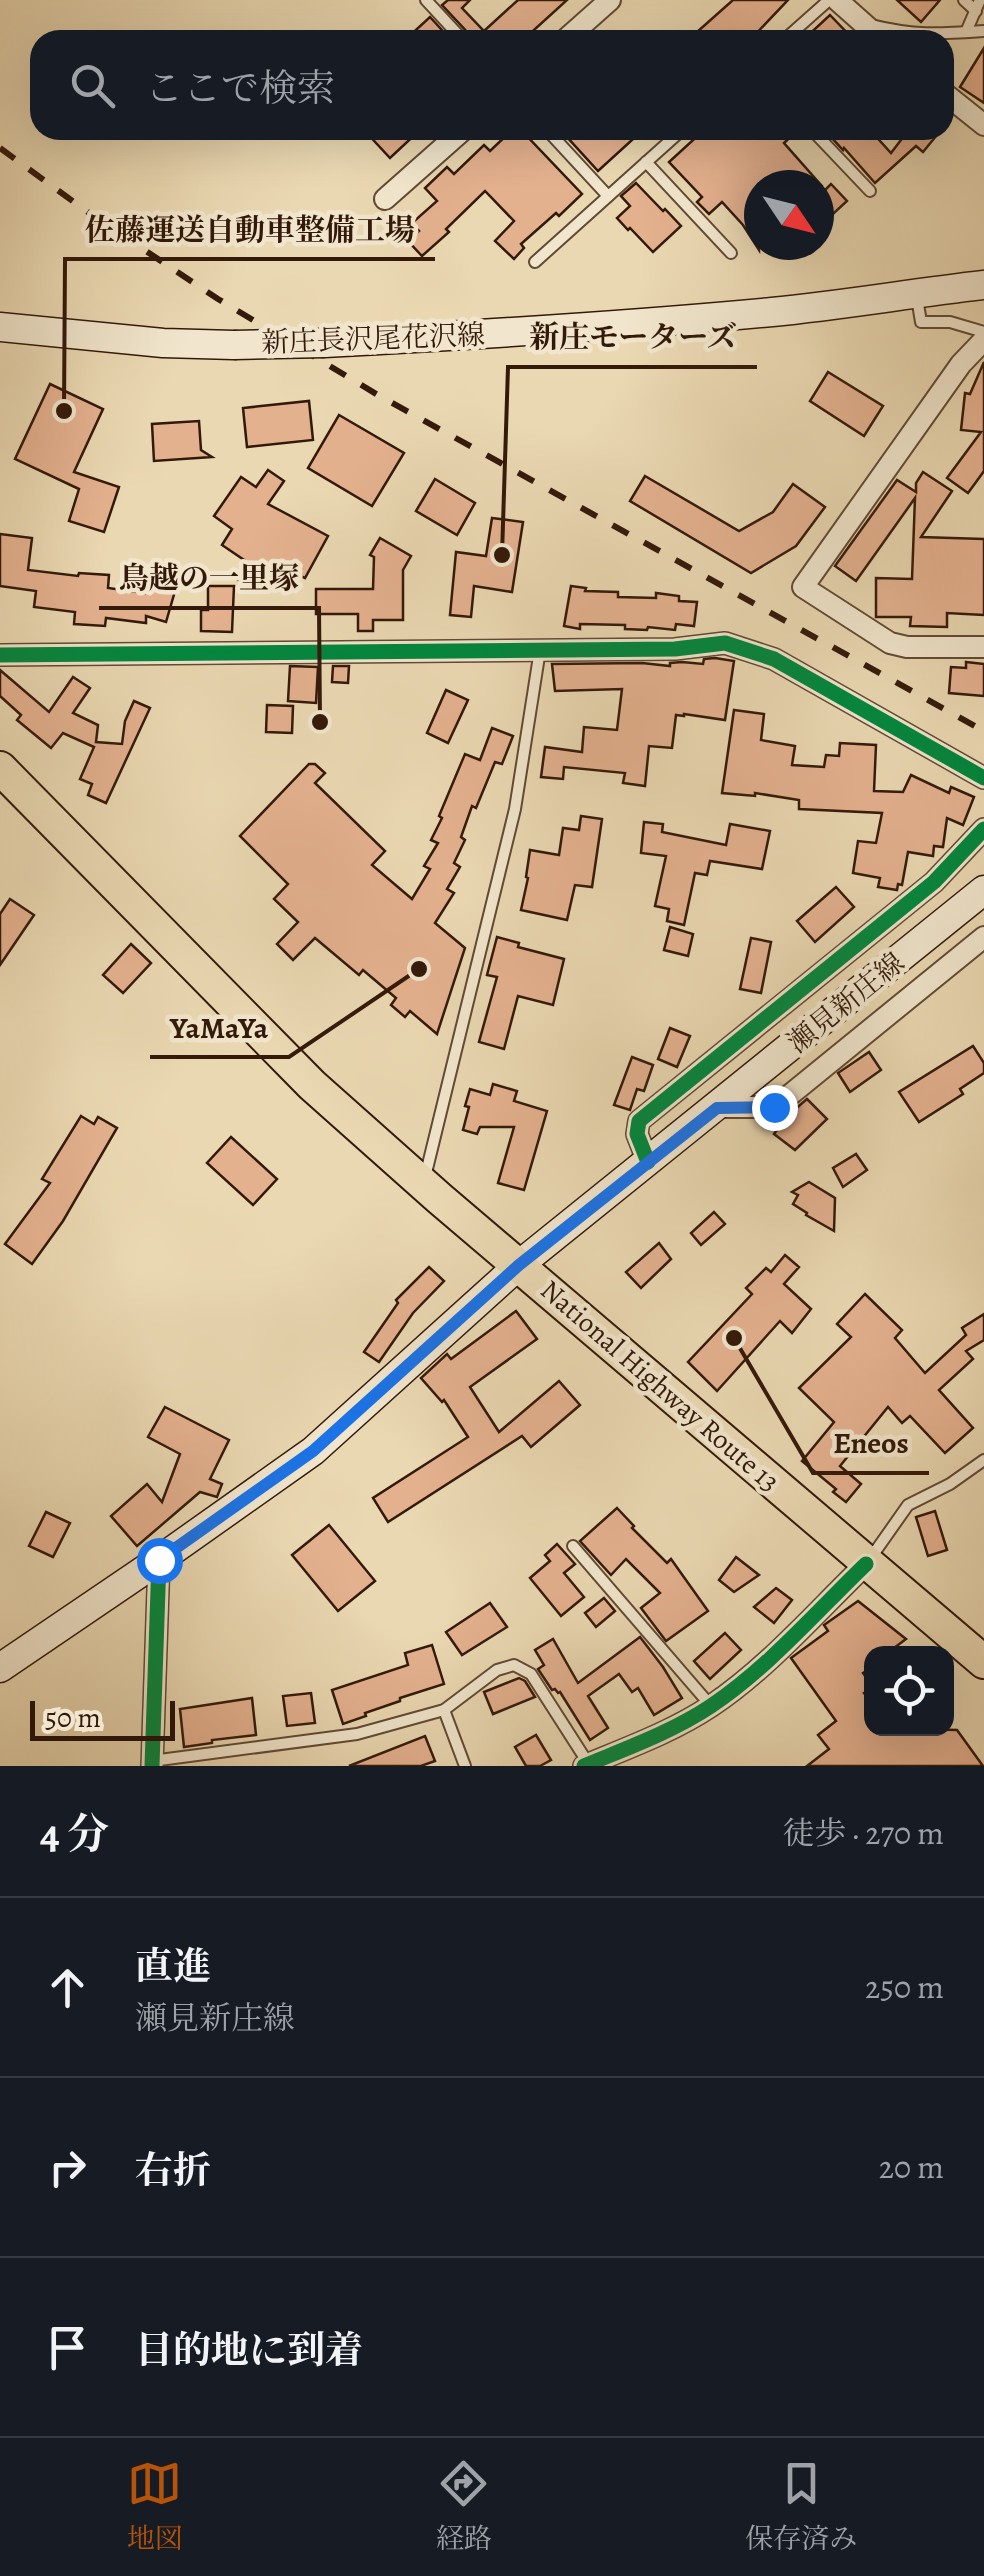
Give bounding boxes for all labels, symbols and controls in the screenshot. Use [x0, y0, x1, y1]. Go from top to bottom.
search box [30, 30, 954, 140]
icon: search [65, 58, 120, 113]
text: ここで検索 [145, 62, 335, 114]
north arrow [744, 170, 834, 260]
callout: 佐藤運送自動車整備工場 [65, 199, 435, 259]
text: 佐藤運送自動車整備工場 [85, 210, 415, 250]
callout: 新庄モーターズ [508, 307, 757, 367]
street label: 新庄長沢尾花沢線 [260, 316, 486, 362]
text: 新庄モーターズ [529, 317, 737, 357]
callout: 鳥越の一里塚 [99, 548, 319, 608]
text: 鳥越の一里塚 [119, 558, 299, 598]
street label: 瀬見新庄線 [780, 944, 912, 1062]
callout: YaMaYa [150, 997, 289, 1057]
text: YaMaYa [169, 1008, 269, 1048]
route end [752, 1085, 798, 1131]
street label: National Highway Route 13 [532, 1271, 788, 1501]
callout: Eneos [813, 1413, 929, 1473]
text: Eneos [833, 1423, 909, 1463]
route start [137, 1538, 183, 1584]
map controls [864, 1646, 954, 1736]
button: locate [864, 1646, 954, 1736]
scale bar [30, 1696, 175, 1741]
text: 50 m [45, 1699, 101, 1737]
text: 4 分 [40, 1805, 109, 1862]
text: 徒歩 · 270 m [782, 1811, 944, 1855]
text: 直進 [135, 1940, 211, 1992]
icon: ahead [40, 1960, 95, 2015]
text: 250 m [865, 1965, 944, 2009]
text: 瀬見新庄線 [135, 1996, 295, 2040]
icon: right [40, 2140, 95, 2195]
text: 右折 [135, 2144, 211, 2196]
text: 20 m [879, 2145, 944, 2189]
icon: arrive [40, 2320, 95, 2375]
text: 目的地に到着 [135, 2324, 363, 2376]
tab: 地図 [127, 2456, 183, 2558]
tab: 経路 [436, 2456, 492, 2558]
tab: 保存済み [745, 2456, 857, 2558]

